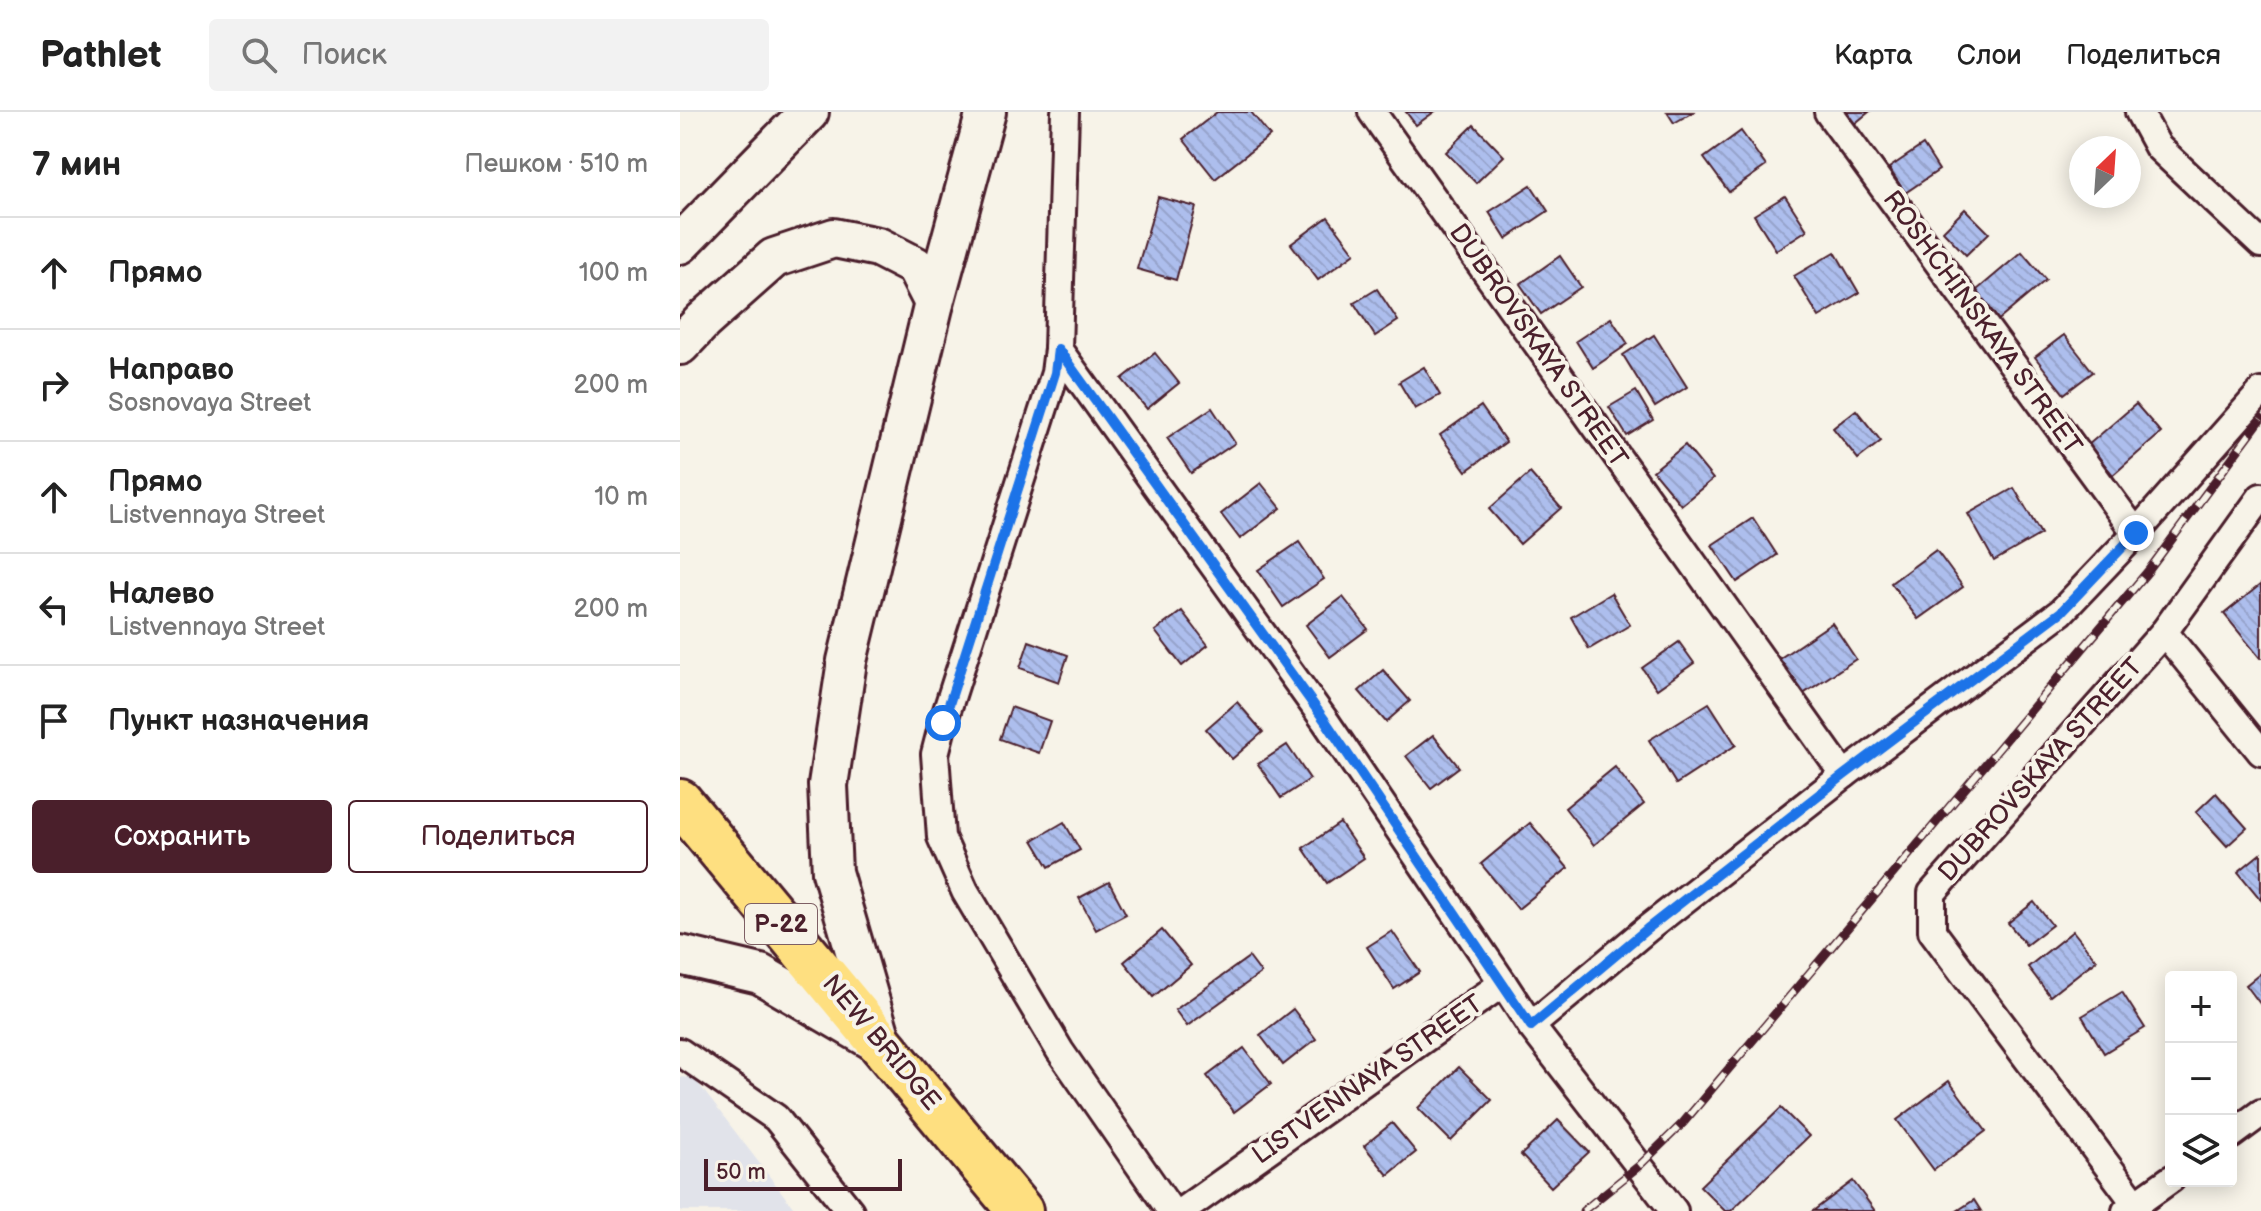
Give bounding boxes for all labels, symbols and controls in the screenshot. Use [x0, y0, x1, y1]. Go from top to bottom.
search box [209, 19, 769, 91]
text: Pathlet [40, 33, 161, 78]
icon: search [237, 33, 281, 77]
text: Поиск [301, 37, 387, 73]
text: Карта [1834, 39, 1913, 72]
text: Слои [1957, 39, 2022, 72]
text: Поделиться [2066, 39, 2221, 72]
north arrow [2069, 136, 2141, 208]
text: 7 мин [32, 144, 121, 185]
text: Пешком · 510 m [464, 149, 648, 180]
street label: ROSHCHINSKAYA STREET [1876, 185, 2088, 461]
street label: DUBROVSKAYA STREET [1442, 218, 1634, 474]
icon: ahead [32, 251, 76, 295]
text: Прямо [108, 255, 202, 291]
text: 100 m [579, 258, 648, 289]
text: Направо [108, 352, 234, 388]
icon: right [32, 363, 76, 407]
text: 200 m [574, 370, 648, 401]
text: Sosnovaya Street [108, 388, 311, 419]
text: Прямо [108, 464, 202, 500]
icon: ahead [32, 475, 76, 519]
text: 10 m [594, 482, 648, 513]
text: Listvennaya Street [108, 500, 325, 531]
route end [2118, 515, 2154, 551]
text: Налево [108, 576, 214, 612]
icon: left [32, 587, 76, 631]
text: 200 m [574, 594, 648, 625]
text: Listvennaya Street [108, 612, 325, 643]
street label: DUBROVSKAYA STREET [1932, 652, 2150, 888]
icon: arrive [32, 699, 76, 743]
text: Пункт назначения [108, 703, 369, 739]
route start [925, 705, 961, 741]
button: Сохранить [32, 800, 332, 873]
button: Поделиться [348, 800, 648, 873]
road number: Р-22 [745, 904, 817, 944]
street label: NEW BRIDGE [815, 969, 947, 1117]
map controls [2165, 971, 2237, 1187]
button: + [2165, 971, 2237, 1043]
street label: LISTVENNAYA STREET [1247, 988, 1490, 1171]
button: − [2165, 1043, 2237, 1115]
button: layers [2165, 1115, 2237, 1187]
scale bar [704, 1155, 902, 1191]
text: 50 m [716, 1159, 766, 1186]

